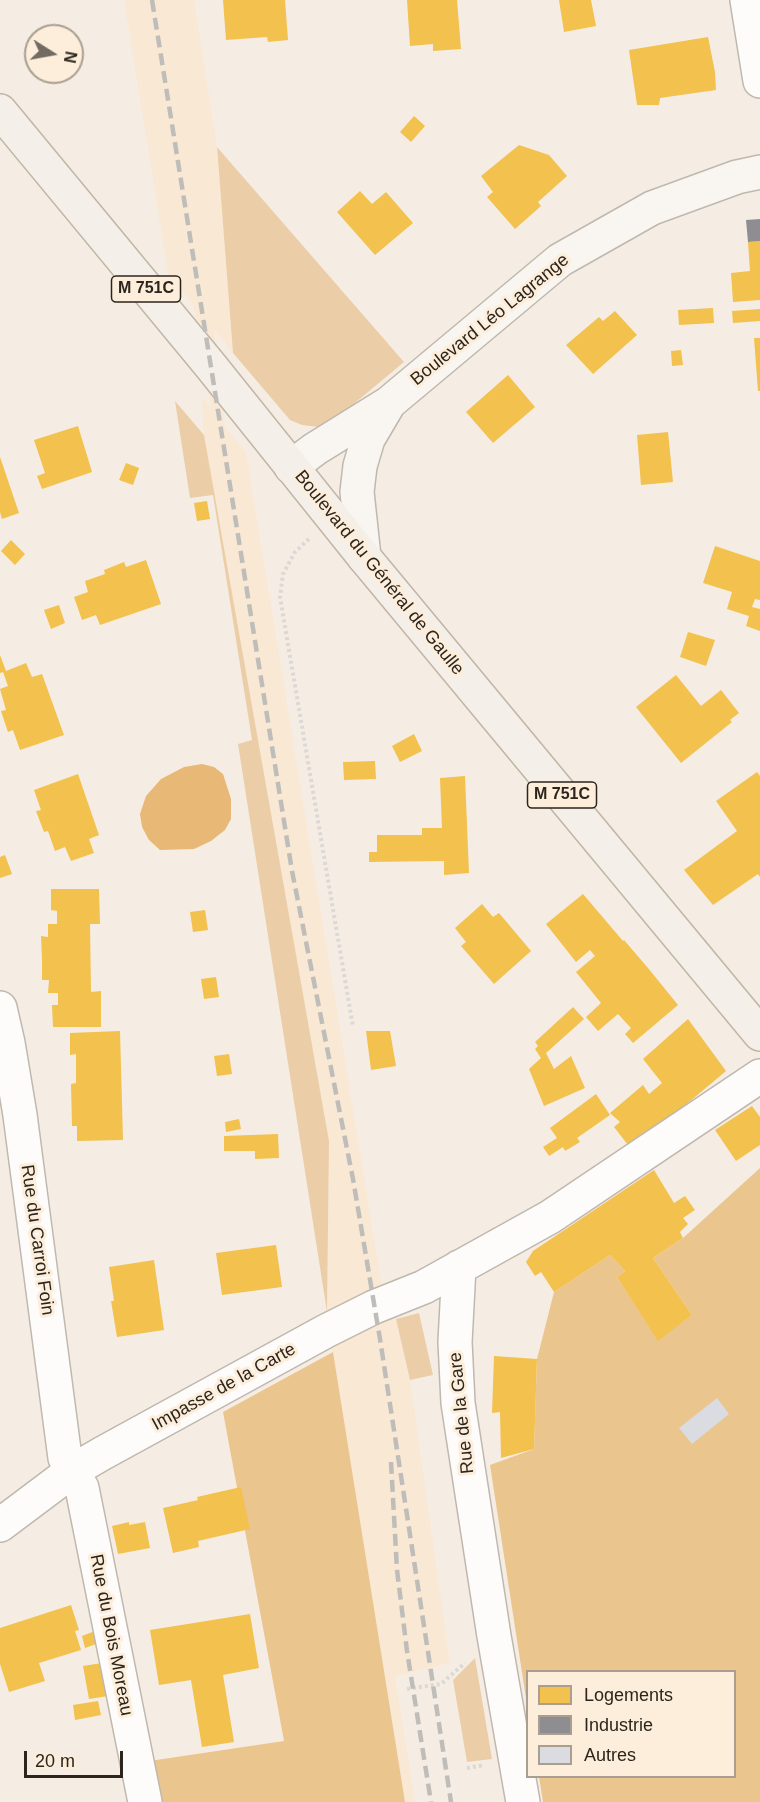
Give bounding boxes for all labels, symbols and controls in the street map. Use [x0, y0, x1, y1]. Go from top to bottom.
north arrow [24, 24, 84, 84]
text: N [61, 50, 80, 64]
street label: Boulevard Léo Lagrange [407, 250, 573, 390]
road number: M 751C [112, 276, 180, 302]
street label: Boulevard du Général de Gaulle [290, 466, 468, 680]
road number: M 751C [528, 782, 596, 808]
street label: Rue du Carroi Foin [16, 1163, 58, 1317]
street label: Impasse de la Carte [148, 1339, 300, 1435]
street label: Rue de la Gare [445, 1351, 479, 1475]
street label: Rue du Bois Moreau [85, 1552, 137, 1718]
legend [526, 1670, 736, 1778]
text: Logements [584, 1685, 673, 1705]
text: Industrie [584, 1715, 653, 1735]
scale bar [27, 1739, 126, 1777]
text: Autres [584, 1745, 636, 1765]
text: 20 m [35, 1751, 75, 1771]

